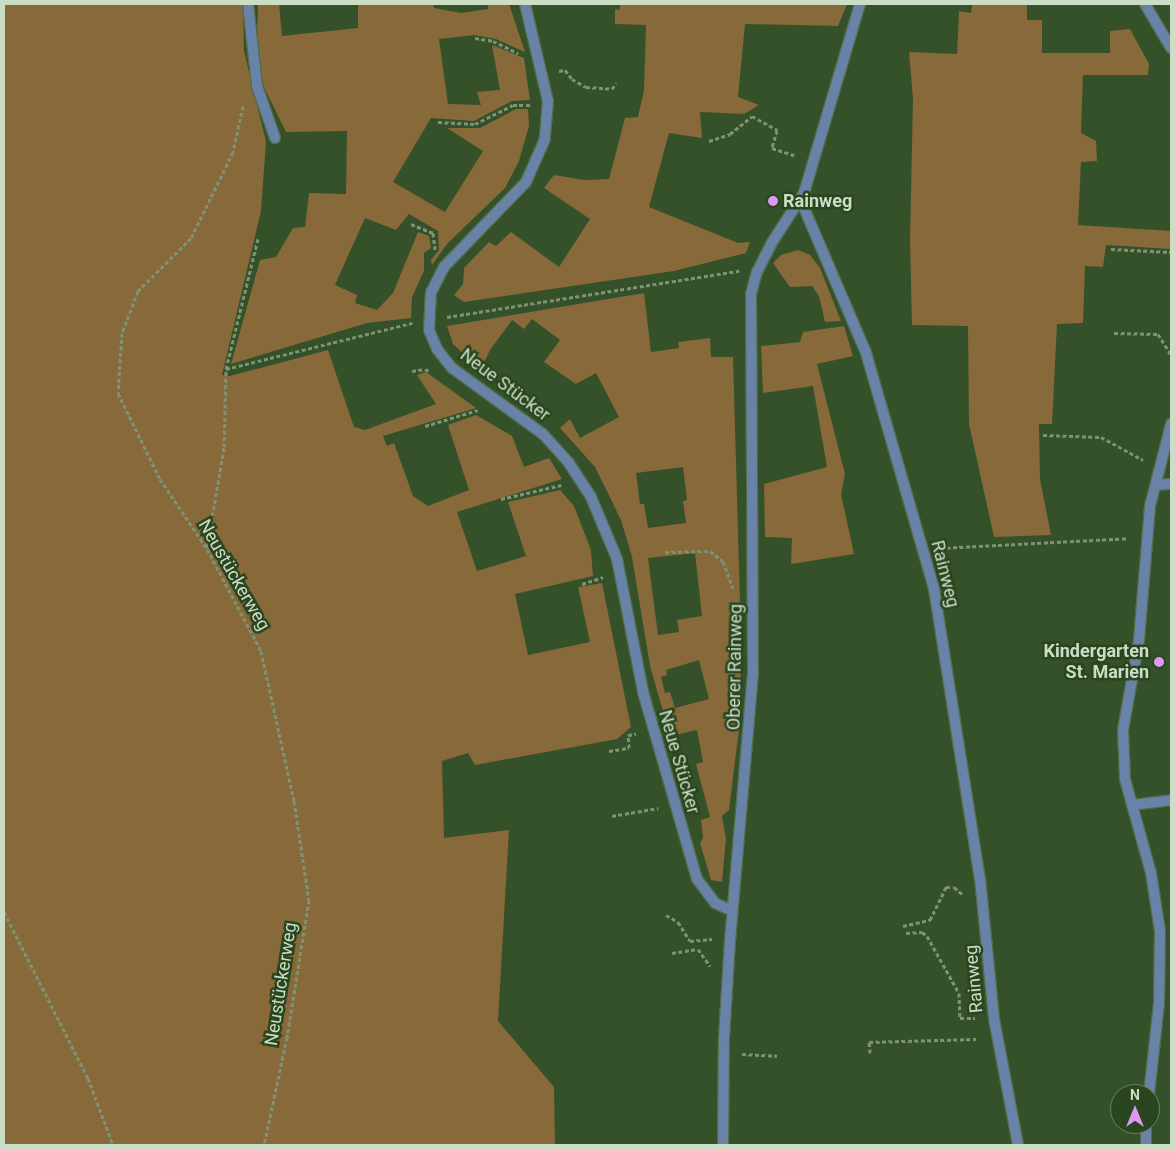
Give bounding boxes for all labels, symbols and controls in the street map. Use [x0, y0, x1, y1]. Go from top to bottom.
place label: Rainweg [783, 190, 852, 212]
marker: Rainweg [767, 195, 779, 207]
street label: Neue Stücker [456, 344, 554, 426]
street label: Neustückerweg [193, 516, 275, 634]
street label: Rainweg [926, 538, 964, 610]
street label: Oberer Rainweg [723, 604, 747, 730]
place label: Kindergarten St. Marien [1044, 641, 1149, 684]
marker: Kindergarten St. Marien [1153, 656, 1165, 668]
street label: Neue Stücker [654, 708, 704, 816]
street label: Neustückerweg [261, 921, 301, 1047]
street label: Rainweg [960, 944, 988, 1014]
north arrow [1110, 1084, 1160, 1134]
text: N [1130, 1087, 1140, 1103]

